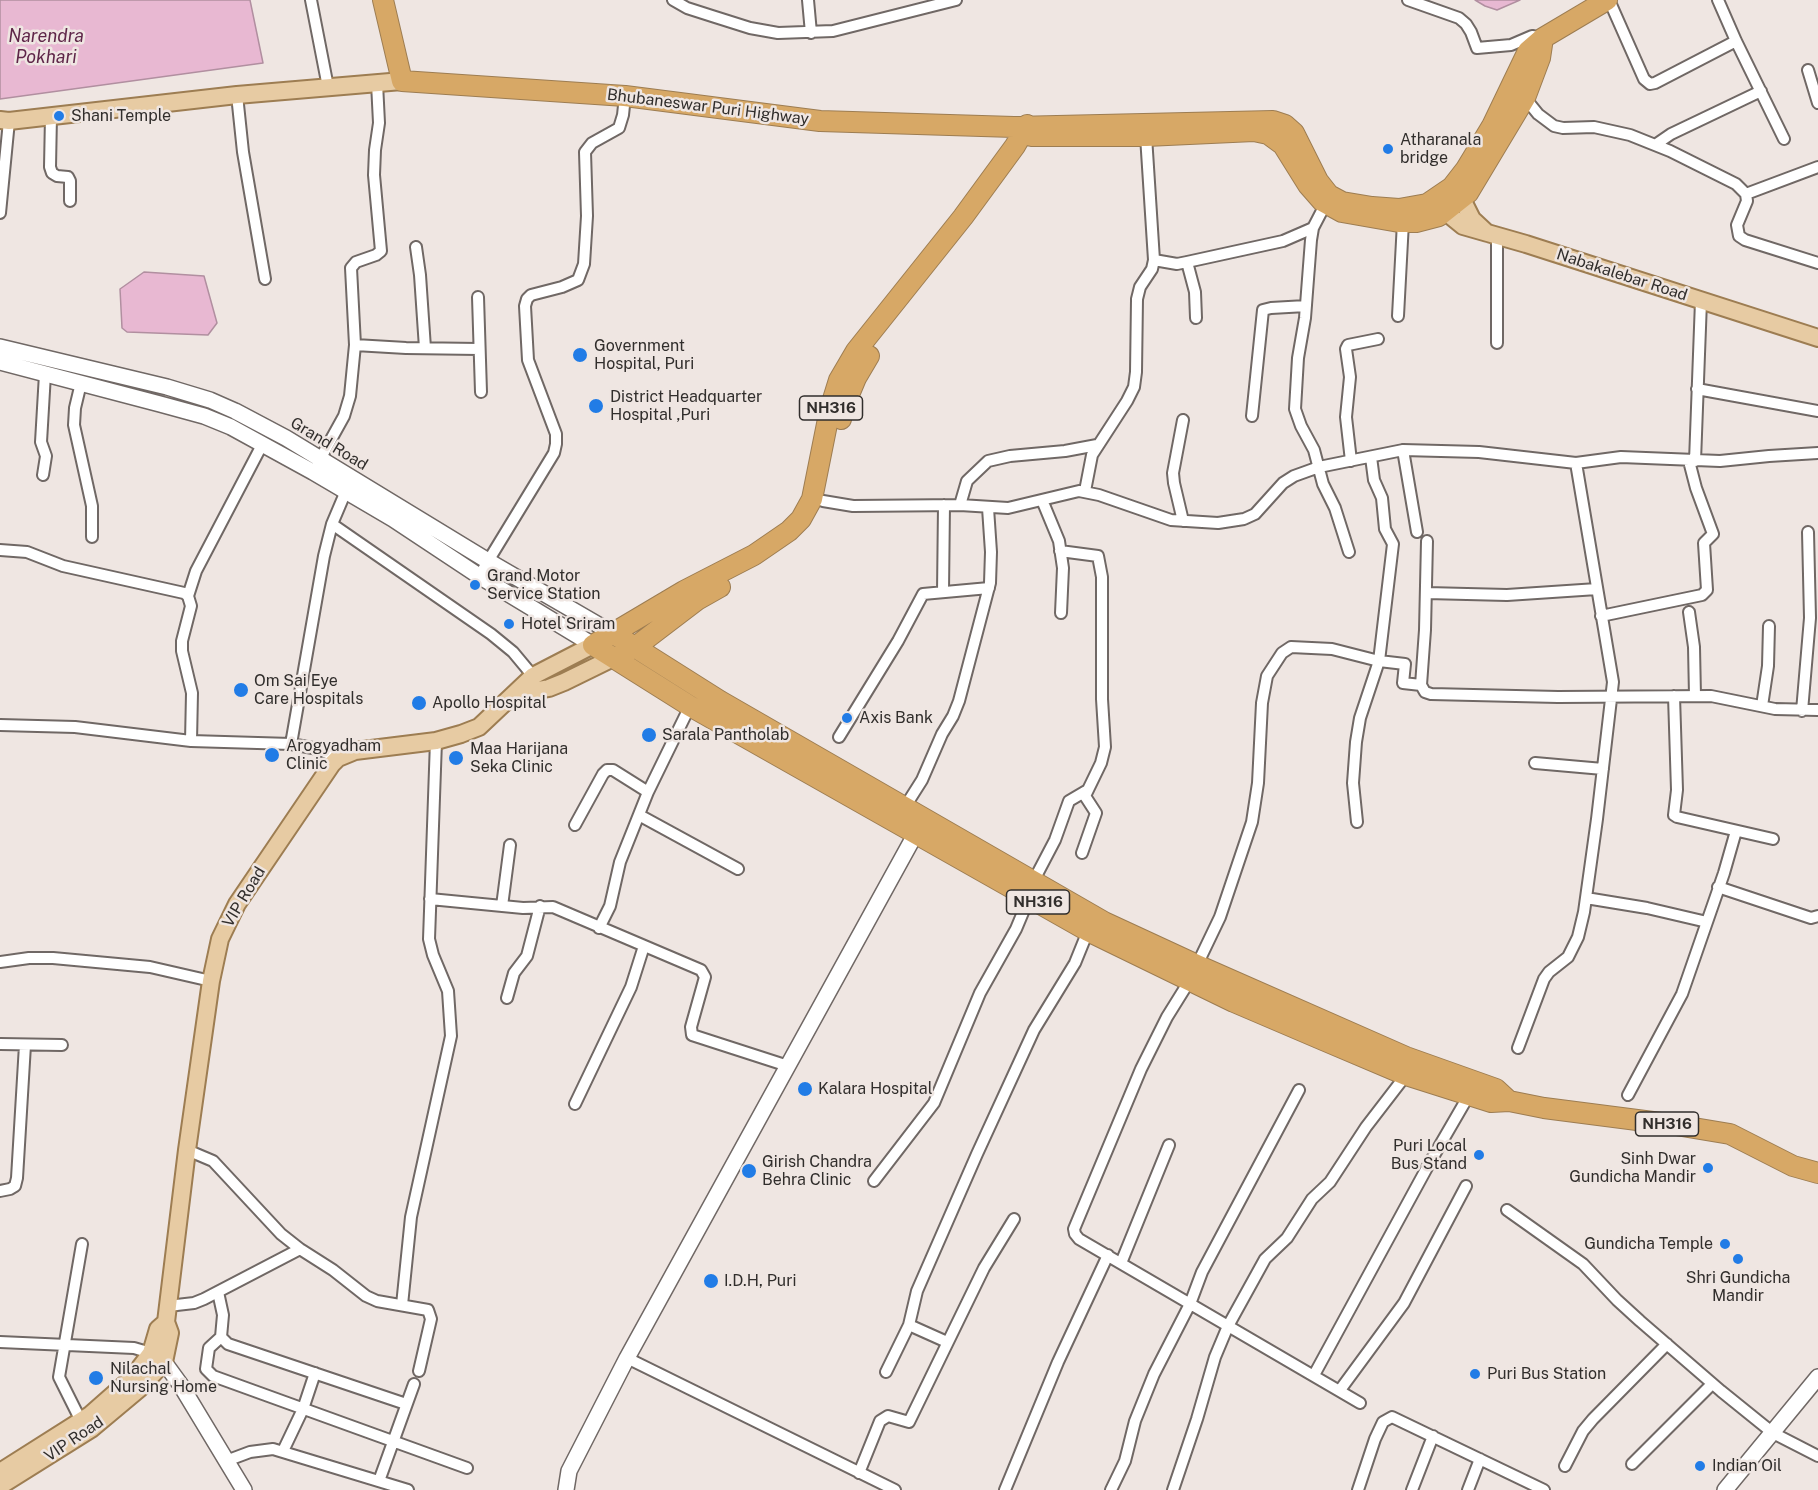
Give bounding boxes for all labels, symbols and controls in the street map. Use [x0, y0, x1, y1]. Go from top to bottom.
water label: Narendra Pokhari [8, 25, 84, 68]
street label: Bhubaneswar Puri Highway [606, 85, 810, 129]
place label: Shani Temple [71, 106, 171, 126]
marker: Shani Temple [52, 109, 66, 123]
place label: Atharanala bridge [1400, 130, 1481, 168]
marker: Atharanala bridge [1381, 142, 1395, 156]
street label: Nabakalebar Road [1554, 245, 1690, 305]
place label: Government Hospital, Puri [594, 336, 694, 374]
marker: Government Hospital, Puri [571, 346, 589, 364]
place label: District Headquarter Hospital ,Puri [610, 387, 762, 425]
road number: NH316 [800, 396, 862, 420]
marker: District Headquarter Hospital ,Puri [587, 397, 605, 415]
street label: Grand Road [287, 413, 371, 475]
place label: Grand Motor Service Station [487, 566, 600, 604]
marker: Grand Motor Service Station [468, 578, 482, 592]
place label: Hotel Sriram [521, 614, 615, 634]
marker: Hotel Sriram [502, 617, 516, 631]
place label: Om Sai Eye Care Hospitals [254, 671, 363, 709]
marker: Om Sai Eye Care Hospitals [232, 681, 250, 699]
place label: Apollo Hospital [432, 693, 547, 713]
marker: Apollo Hospital [410, 694, 428, 712]
place label: Axis Bank [859, 708, 933, 728]
marker: Axis Bank [840, 711, 854, 725]
place label: Sarala Pantholab [662, 725, 789, 745]
marker: Sarala Pantholab [640, 726, 658, 744]
place label: Arogyadham Clinic [286, 736, 381, 774]
place label: Maa Harijana Seka Clinic [470, 739, 568, 777]
marker: Arogyadham Clinic [263, 746, 281, 764]
marker: Maa Harijana Seka Clinic [447, 749, 465, 767]
street label: VIP Road [218, 863, 270, 931]
road number: NH316 [1006, 890, 1070, 914]
place label: Kalara Hospital [818, 1079, 933, 1099]
marker: Kalara Hospital [796, 1080, 814, 1098]
road number: NH316 [1636, 1112, 1698, 1136]
place label: Puri Local Bus Stand [1391, 1136, 1467, 1174]
marker: Puri Local Bus Stand [1472, 1148, 1486, 1162]
place label: Sinh Dwar Gundicha Mandir [1569, 1149, 1696, 1187]
place label: Girish Chandra Behra Clinic [762, 1152, 872, 1190]
marker: Sinh Dwar Gundicha Mandir [1701, 1161, 1715, 1175]
marker: Girish Chandra Behra Clinic [740, 1162, 758, 1180]
place label: Gundicha Temple [1584, 1234, 1713, 1254]
marker: Gundicha Temple [1718, 1237, 1732, 1251]
marker: Shri Gundicha Mandir [1731, 1252, 1745, 1266]
place label: Shri Gundicha Mandir [1686, 1268, 1790, 1306]
place label: I.D.H, Puri [724, 1271, 796, 1291]
marker: I.D.H, Puri [702, 1272, 720, 1290]
place label: Nilachal Nursing Home [110, 1359, 217, 1397]
place label: Puri Bus Station [1487, 1364, 1606, 1384]
marker: Puri Bus Station [1468, 1367, 1482, 1381]
marker: Nilachal Nursing Home [87, 1369, 105, 1387]
street label: VIP Road [41, 1412, 107, 1466]
place label: Indian Oil [1712, 1456, 1782, 1476]
marker: Indian Oil [1693, 1459, 1707, 1473]

